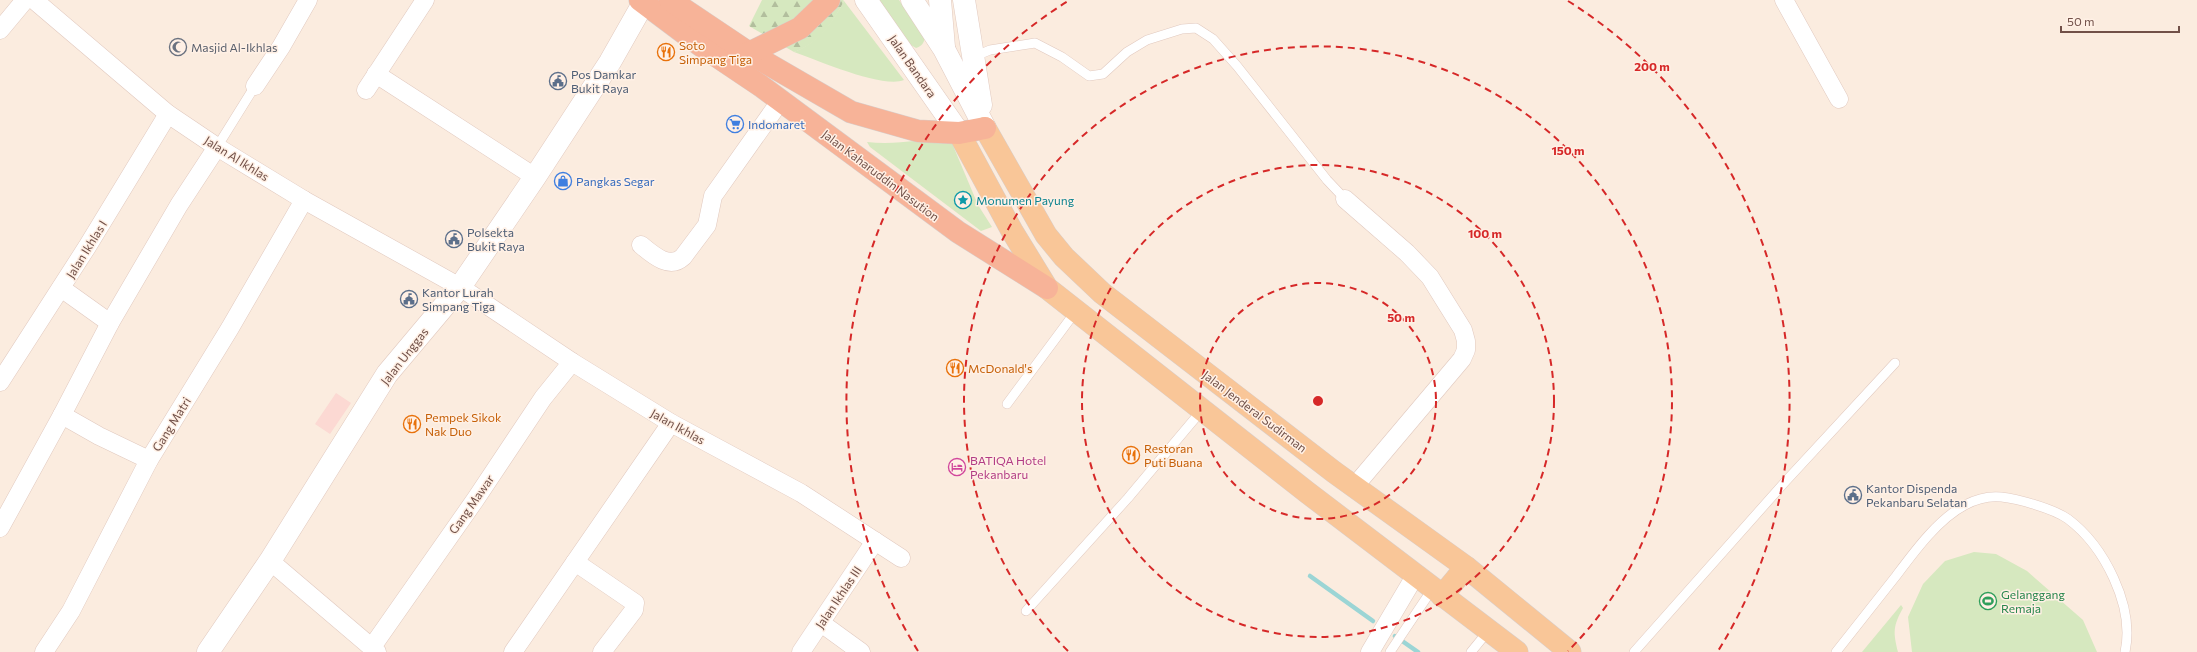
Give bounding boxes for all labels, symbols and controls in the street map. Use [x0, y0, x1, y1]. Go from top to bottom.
scale bar [2061, 8, 2179, 34]
text: 50 m [2067, 14, 2095, 28]
street label: Jalan Bandara [885, 32, 940, 101]
mosque icon: Masjid Al-Ikhlas [168, 37, 188, 57]
place label: Soto Simpang Tiga [679, 38, 752, 66]
place label: Masjid Al-Ikhlas [191, 40, 277, 54]
restaurant icon: Soto Simpang Tiga [656, 42, 676, 62]
text: 200 m [1634, 59, 1670, 73]
place label: Pos Damkar Bukit Raya [571, 67, 636, 95]
public building icon: Pos Damkar Bukit Raya [548, 71, 568, 91]
supermarket icon: Indomaret [725, 114, 745, 134]
place label: Indomaret [748, 117, 805, 131]
street label: Jalan Kaharuddin Nasution [819, 126, 942, 224]
street label: Jalan Al Ikhlas [202, 133, 272, 184]
text: 150 m [1551, 143, 1585, 157]
shop icon: Pangkas Segar [553, 171, 573, 191]
place label: Pangkas Segar [576, 174, 655, 188]
place icon: Monumen Payung [953, 190, 973, 210]
place label: Monumen Payung [976, 193, 1075, 207]
street label: Jalan Ikhlas I [63, 218, 110, 281]
place label: Polsekta Bukit Raya [467, 225, 525, 253]
text: 100 m [1468, 226, 1502, 240]
public building icon: Polsekta Bukit Raya [444, 229, 464, 249]
place label: Kantor Lurah Simpang Tiga [422, 285, 495, 313]
public building icon: Kantor Lurah Simpang Tiga [399, 289, 419, 309]
text: 50 m [1387, 310, 1415, 324]
street label: Jalan Unggas [377, 325, 431, 388]
restaurant icon: McDonald's [945, 358, 965, 378]
place label: McDonald's [968, 361, 1032, 375]
street label: Jalan Jenderal Sudirman [1200, 367, 1310, 456]
street label: Gang Matri [149, 394, 193, 454]
centre of rings [1311, 394, 1325, 408]
street label: Jalan Ikhlas [648, 405, 708, 447]
place label: Pempek Sikok Nak Duo [425, 410, 502, 438]
restaurant icon: Pempek Sikok Nak Duo [402, 414, 422, 434]
place label: Restoran Puti Buana [1144, 441, 1202, 469]
restaurant icon: Restoran Puti Buana [1121, 445, 1141, 465]
place label: BATIQA Hotel Pekanbaru [970, 453, 1046, 481]
hotel icon: BATIQA Hotel Pekanbaru [947, 457, 967, 477]
street label: Gang Mawar [446, 472, 497, 536]
place label: Kantor Dispenda Pekanbaru Selatan [1866, 481, 1967, 509]
public building icon: Kantor Dispenda Pekanbaru Selatan [1843, 485, 1863, 505]
street label: Jalan Ikhlas III [812, 563, 865, 631]
place label: Gelanggang Remaja [2001, 587, 2065, 615]
sports icon: Gelanggang Remaja [1978, 591, 1998, 611]

